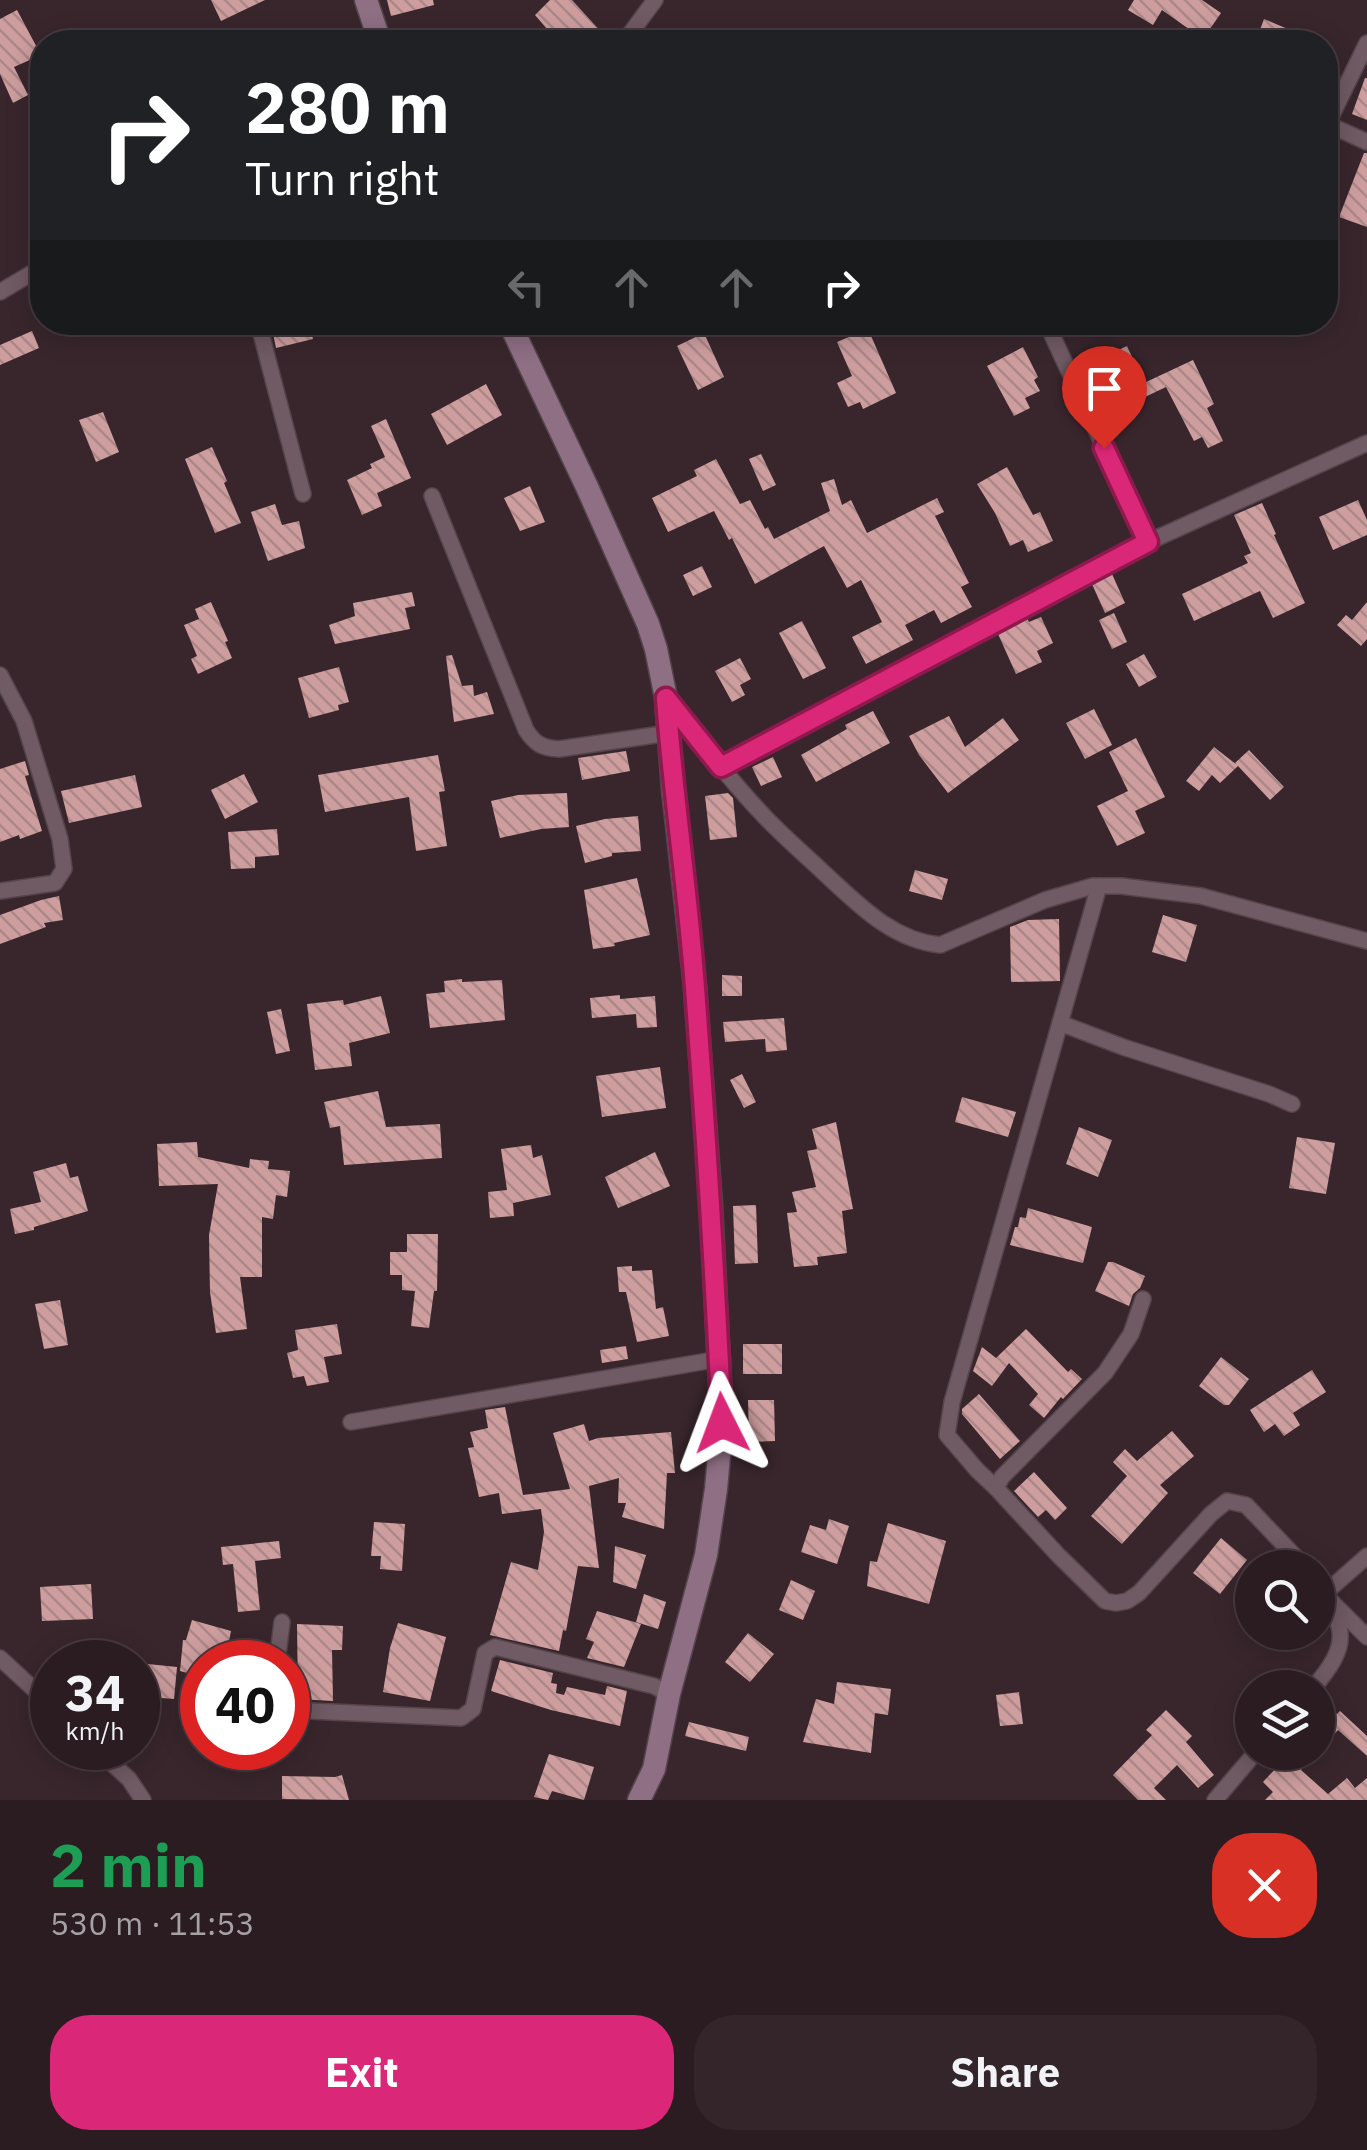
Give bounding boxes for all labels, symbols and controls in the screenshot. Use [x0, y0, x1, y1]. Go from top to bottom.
text: 280 m [245, 61, 450, 152]
icon: right [80, 70, 210, 200]
text: Turn right [245, 149, 440, 207]
icon: left [499, 260, 554, 315]
icon: ahead [604, 260, 659, 315]
icon: ahead [709, 260, 764, 315]
icon: right [814, 260, 869, 315]
pin [1062, 346, 1147, 449]
icon: arrive [1077, 361, 1132, 416]
position arrow [670, 1371, 774, 1475]
map controls [1235, 1550, 1335, 1770]
button: search [1235, 1550, 1335, 1650]
speed limit sign: 40 [180, 1640, 310, 1770]
text: 34 [65, 1660, 125, 1725]
button: layers [1235, 1670, 1335, 1770]
text: km/h [66, 1714, 124, 1747]
text: 2 min [50, 1825, 207, 1904]
button: close [1212, 1833, 1317, 1938]
text: 530 m · 11:53 [50, 1902, 255, 1944]
button: Exit [50, 2015, 674, 2130]
button: Share [694, 2015, 1317, 2130]

